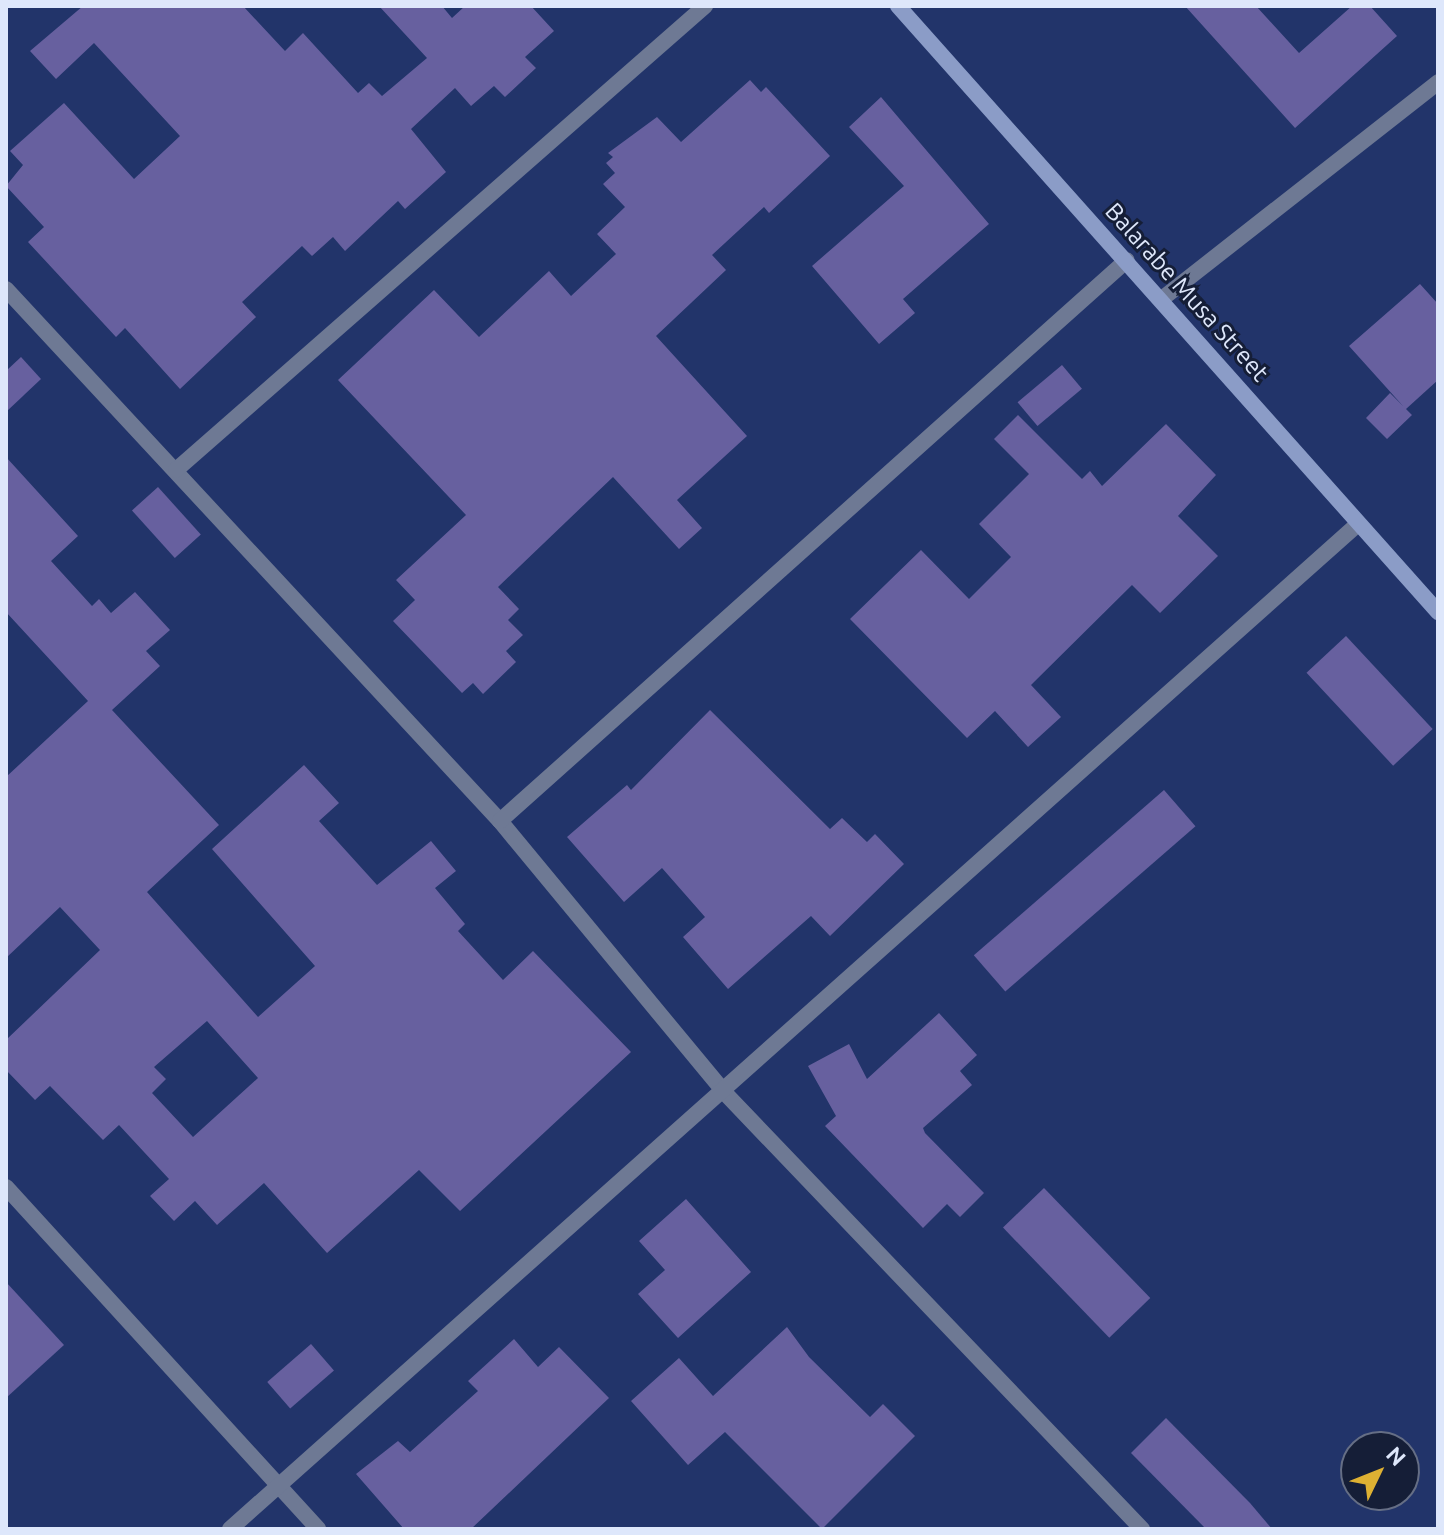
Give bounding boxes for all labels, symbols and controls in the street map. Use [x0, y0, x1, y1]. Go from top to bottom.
street label: Balarabe Musa Street [1099, 197, 1275, 387]
north arrow [1340, 1431, 1420, 1511]
text: N [1382, 1441, 1411, 1470]

